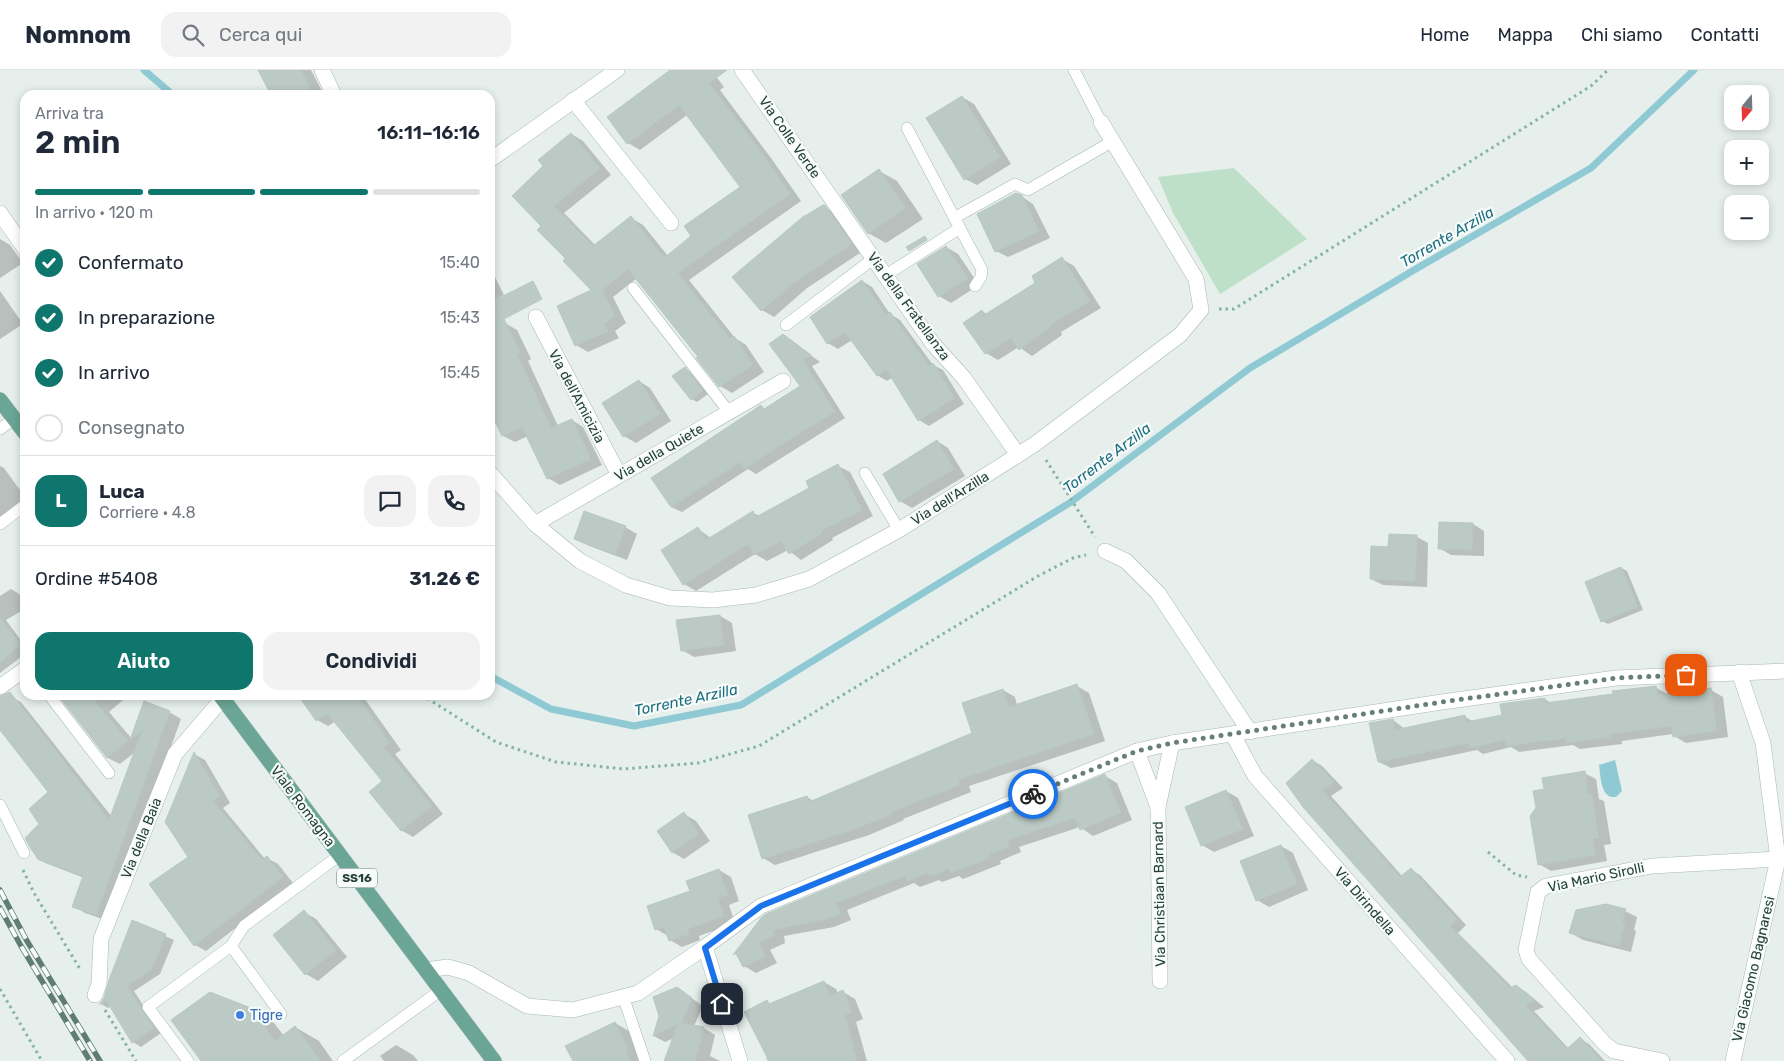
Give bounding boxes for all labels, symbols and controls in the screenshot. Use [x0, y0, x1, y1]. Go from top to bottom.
search box [161, 12, 511, 57]
text: Nomnom [25, 21, 131, 49]
icon: search [179, 21, 207, 49]
text: Cerca qui [219, 23, 302, 46]
text: Home [1420, 24, 1469, 46]
text: Mappa [1497, 24, 1553, 46]
text: Chi siamo [1581, 24, 1663, 46]
text: Contatti [1691, 24, 1759, 46]
north arrow [1724, 85, 1769, 130]
map controls [1724, 85, 1769, 240]
street label: Via Colle Verde [755, 93, 824, 182]
text: Arriva tra [35, 104, 104, 123]
text: 16:11–16:16 [377, 121, 480, 144]
text: 2 min [35, 123, 120, 161]
button: + [1724, 140, 1769, 185]
button: − [1724, 195, 1769, 240]
text: In arrivo · 120 m [35, 203, 153, 222]
water label: Torrente Arzilla [1397, 203, 1497, 271]
icon: check [35, 249, 63, 277]
street label: Via della Fratellanza [864, 249, 954, 364]
text: Confermato [78, 251, 184, 274]
text: 15:40 [439, 253, 480, 272]
icon: check [35, 304, 63, 332]
text: In preparazione [78, 306, 215, 329]
text: 15:43 [440, 308, 480, 327]
street label: Via dell'Amicizia [545, 347, 608, 446]
icon: check [35, 359, 63, 387]
text: In arrivo [78, 361, 150, 384]
text: 15:45 [440, 363, 480, 382]
text: Consegnato [78, 416, 185, 439]
water label: Torrente Arzilla [1060, 419, 1155, 497]
street label: Via della Quiete [612, 420, 707, 485]
street label: Via dell'Arzilla [908, 468, 992, 529]
button: chat [364, 475, 416, 527]
button: phone [428, 475, 480, 527]
text: Luca [99, 480, 145, 503]
text: L [55, 489, 67, 512]
text: Corriere · 4.8 [99, 503, 196, 522]
text: Ordine #5408 [35, 567, 158, 590]
text: 31.26 € [409, 567, 480, 590]
button: Aiuto [35, 632, 253, 690]
button: Condividi [263, 632, 480, 690]
pin [1665, 654, 1707, 696]
icon: bag [1672, 661, 1700, 689]
water label: Torrente Arzilla [633, 680, 740, 720]
street label: Viale Romagna [267, 763, 339, 850]
courier [1008, 769, 1058, 819]
icon: bike [1019, 780, 1047, 808]
street label: Via della Baia [117, 795, 165, 881]
street label: Via Christiaan Barnard [1150, 821, 1169, 967]
street label: Via Mario Sirolli [1546, 859, 1646, 896]
street label: Via Dirindella [1330, 864, 1399, 939]
road number: SS16 [337, 868, 377, 888]
street label: Via Giacomo Bagnaresi [1728, 895, 1779, 1044]
pin [701, 983, 743, 1025]
icon: home [708, 990, 736, 1018]
place label: Tigre [250, 1007, 283, 1024]
marker: Tigre [234, 1009, 246, 1021]

